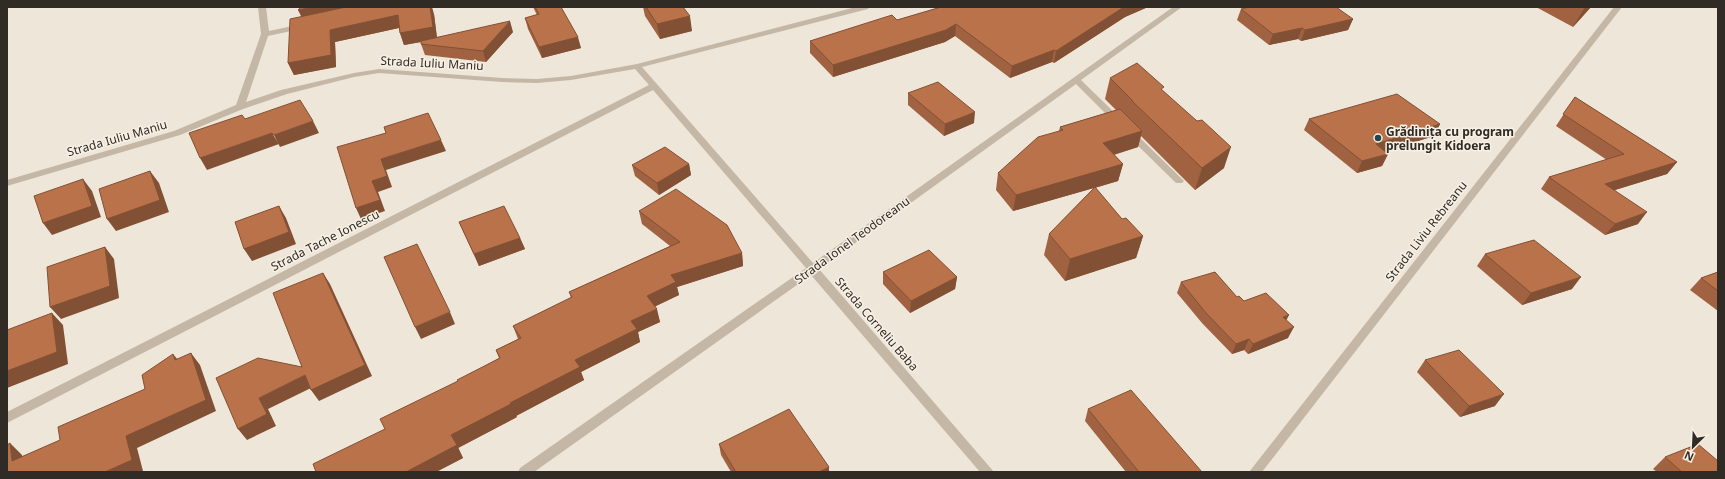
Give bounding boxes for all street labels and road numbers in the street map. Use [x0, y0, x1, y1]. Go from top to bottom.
street label: Strada Iuliu Maniu [380, 52, 484, 74]
street label: Strada Iuliu Maniu [65, 116, 169, 160]
street label: Strada Liviu Rebreanu [1381, 177, 1471, 285]
street label: Strada Ionel Teodoreanu [791, 192, 913, 288]
street label: Strada Tache Ionescu [268, 205, 382, 275]
street label: Strada Corneliu Baba [832, 274, 922, 374]

